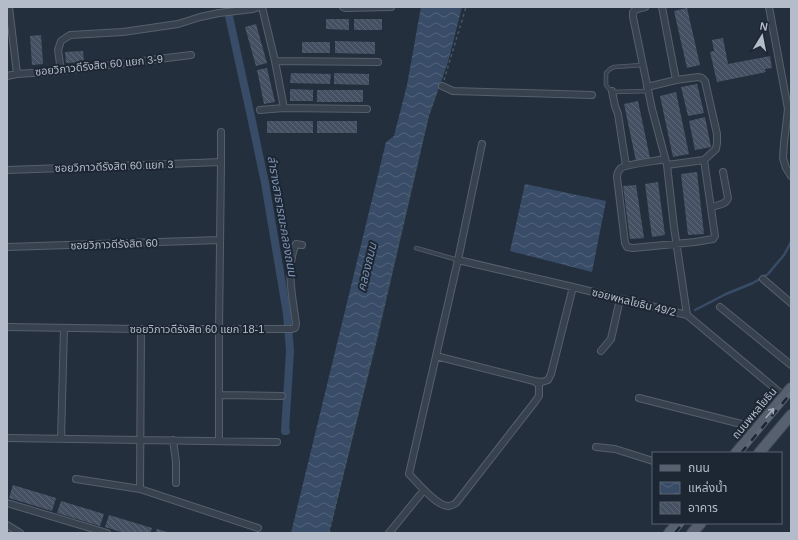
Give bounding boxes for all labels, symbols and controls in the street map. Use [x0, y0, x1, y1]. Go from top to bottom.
north arrow [742, 16, 782, 56]
text: N [759, 20, 769, 33]
street label: ซอยวิภาวดีรังสิต 60 แยก 3-9 [34, 52, 164, 78]
water label: ลำรางสาธารณะคลองถนน [264, 155, 300, 278]
street label: ซอยวิภาวดีรังสิต 60 แยก 3 [54, 158, 174, 174]
street label: ซอยวิภาวดีรังสิต 60 [70, 236, 158, 252]
water label: คลองถนน [354, 241, 380, 293]
street label: ซอยพหลโยธิน 49/2 [591, 286, 677, 318]
street label: ซอยวิภาวดีรังสิต 60 แยก 18-1 [130, 323, 264, 335]
street label: ถนนพหลโยธิน [729, 385, 779, 441]
one-way arrow [766, 407, 775, 418]
legend [652, 452, 782, 524]
text: ถนน [688, 461, 710, 475]
text: แหล่งน้ำ [688, 479, 727, 495]
text: อาคาร [688, 501, 718, 515]

